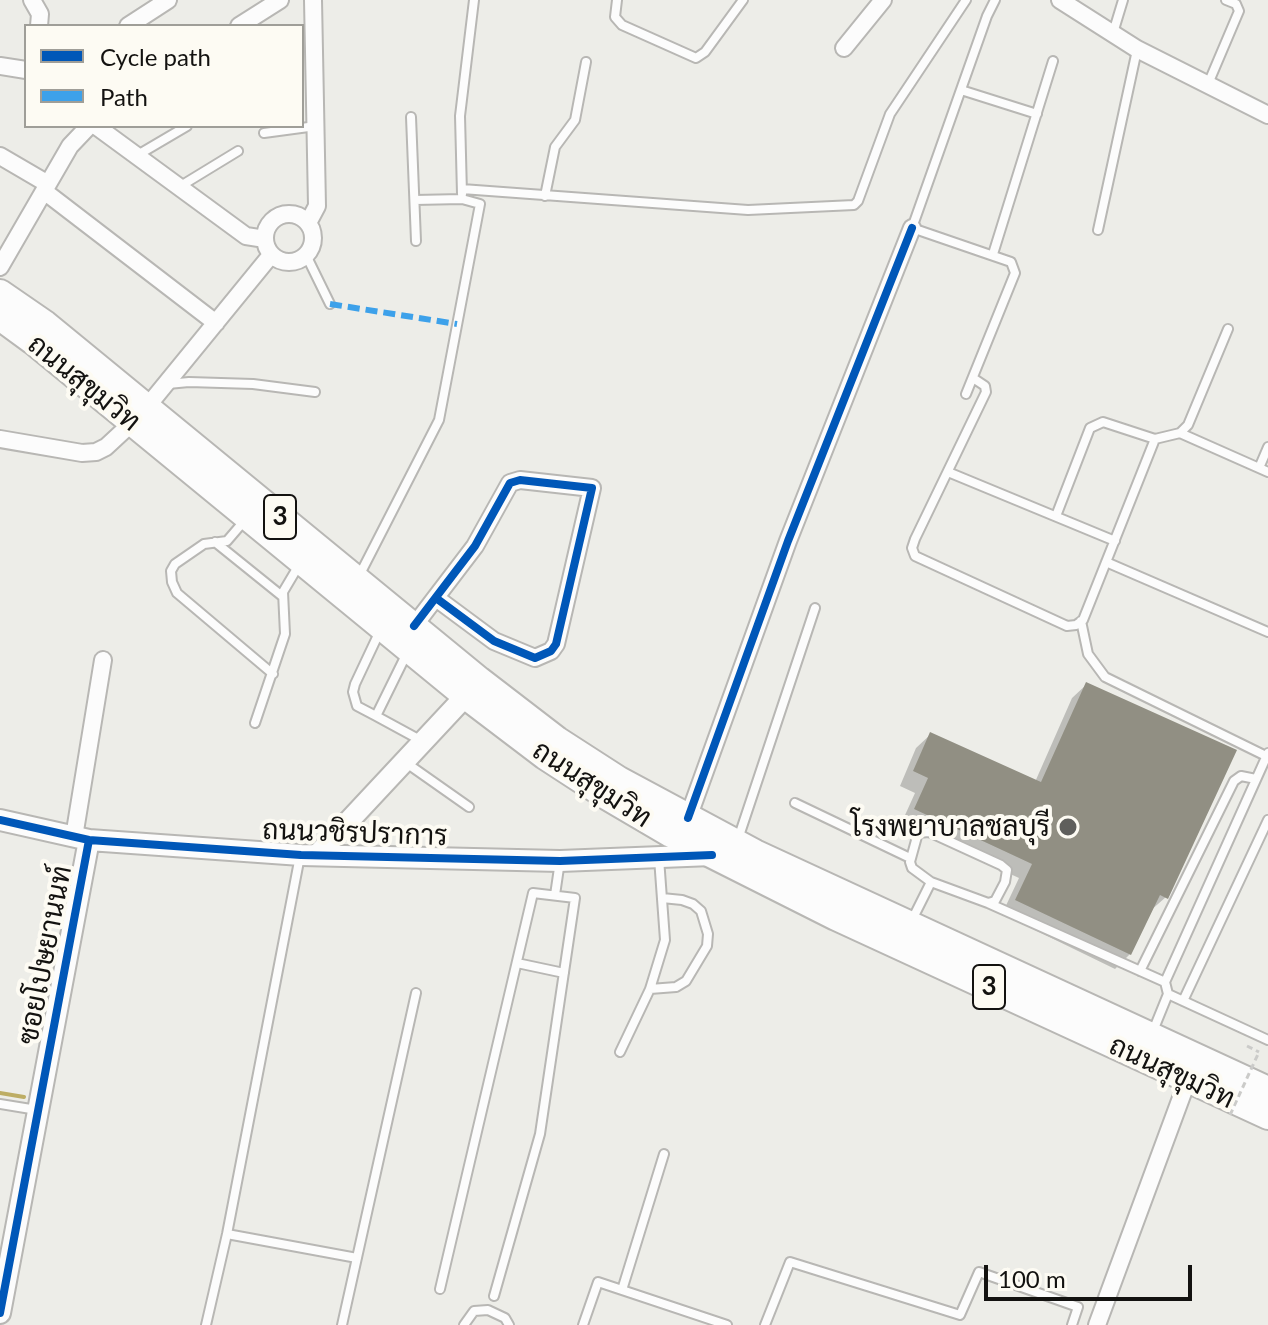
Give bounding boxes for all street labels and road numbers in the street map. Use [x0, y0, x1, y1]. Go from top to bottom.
street label: ถนนสุขุมวิท [21, 328, 147, 438]
road number: 3 [264, 495, 296, 539]
street label: ถนนสุขุมวิท [526, 733, 658, 835]
street label: ถนนวชิรปราการ [262, 813, 448, 853]
street label: ซอยโปษยานนท์ [11, 863, 79, 1047]
road number: 3 [973, 965, 1005, 1009]
street label: ถนนสุขุมวิท [1104, 1028, 1240, 1116]

